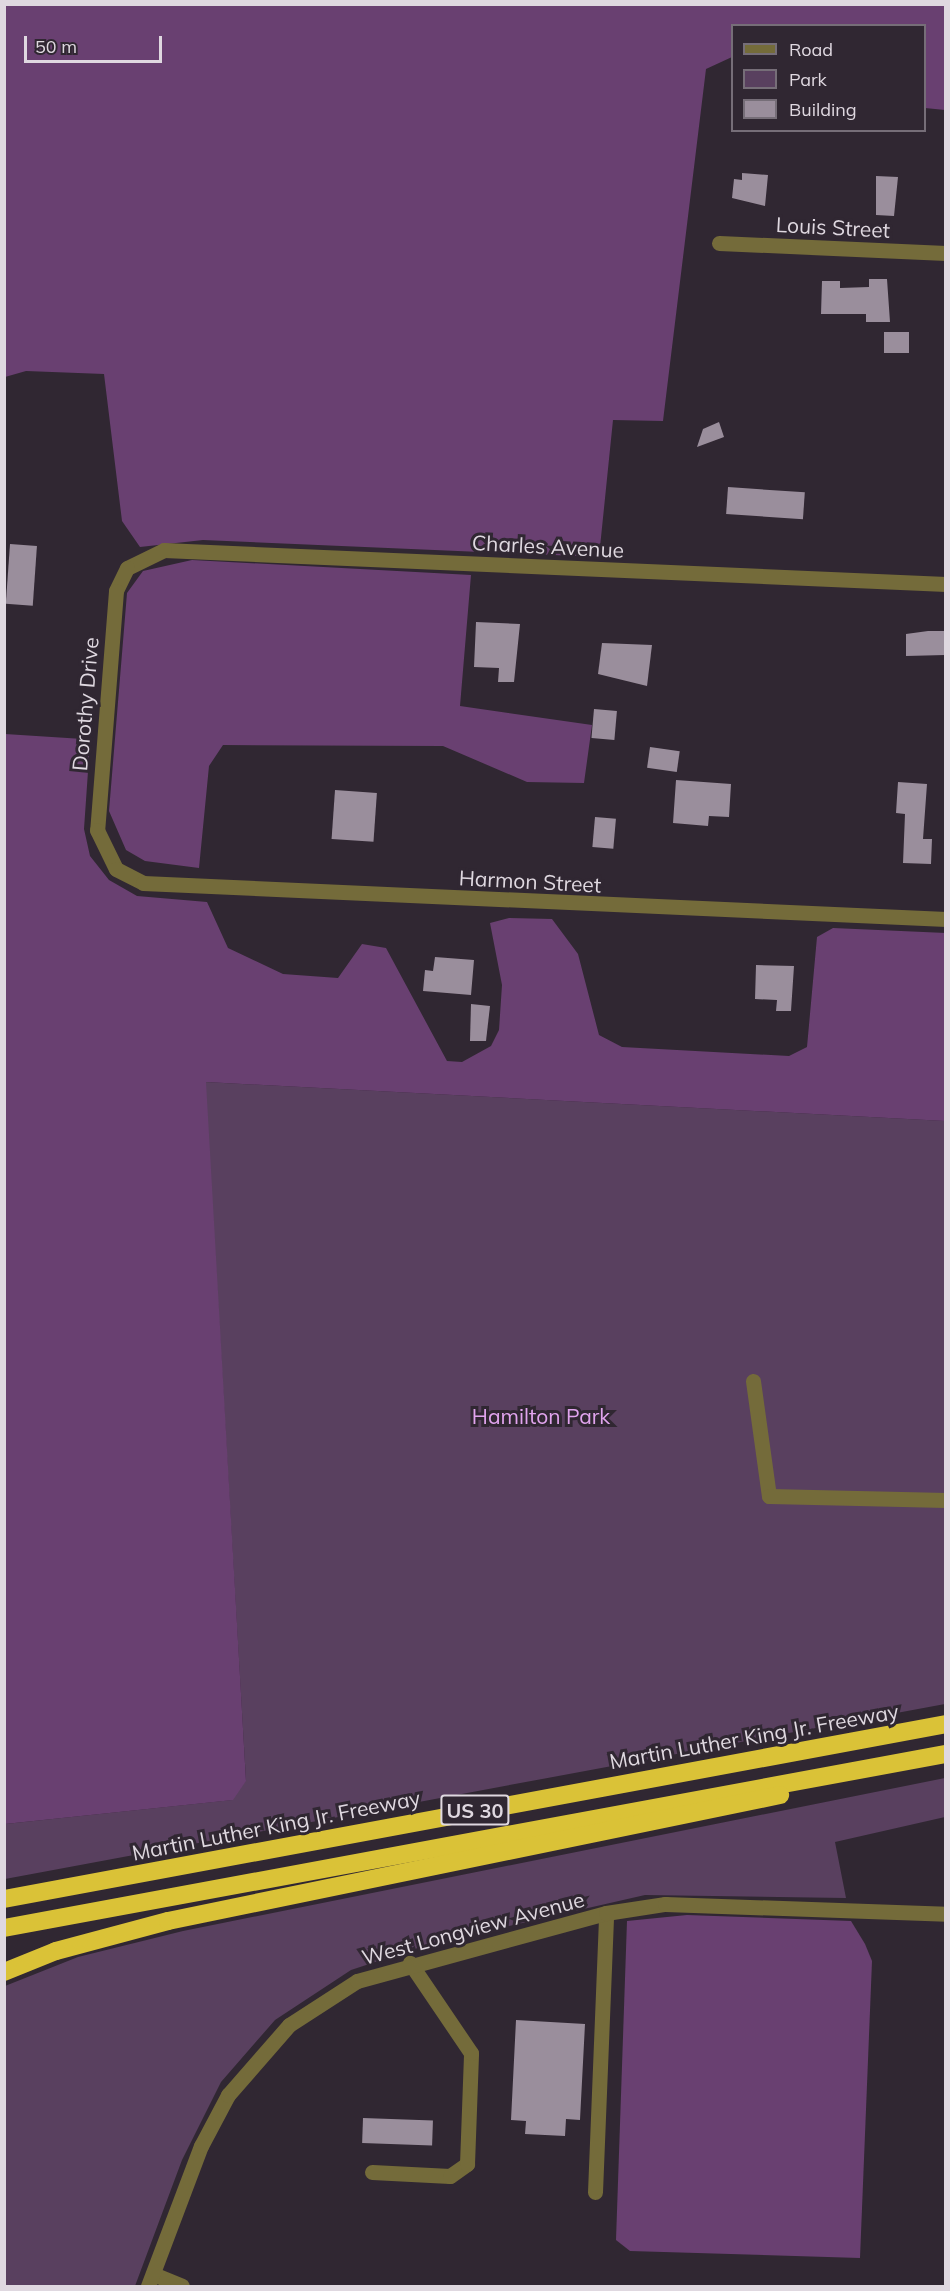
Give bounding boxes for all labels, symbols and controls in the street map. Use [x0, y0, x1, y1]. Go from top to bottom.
scale bar [27, 24, 165, 62]
legend [731, 24, 926, 132]
text: 50 m [35, 35, 77, 58]
text: Road [789, 38, 833, 61]
text: Park [789, 68, 827, 91]
text: Building [789, 98, 857, 121]
street label: Louis Street [775, 211, 891, 243]
street label: Charles Avenue [471, 529, 625, 563]
street label: Dorothy Drive [67, 636, 103, 772]
street label: Harmon Street [458, 865, 602, 897]
park label: Hamilton Park [472, 1403, 610, 1429]
street label: Martin Luther King Jr. Freeway [608, 1698, 900, 1774]
street label: Martin Luther King Jr. Freeway [130, 1785, 422, 1865]
road number: US 30 [439, 1793, 511, 1827]
street label: West Longview Avenue [359, 1886, 587, 1970]

